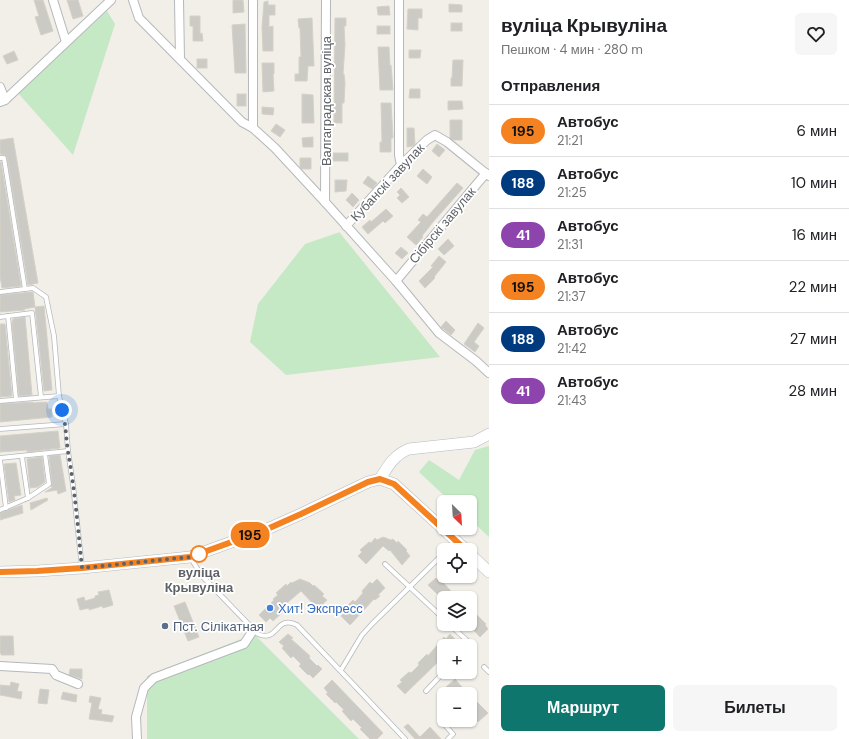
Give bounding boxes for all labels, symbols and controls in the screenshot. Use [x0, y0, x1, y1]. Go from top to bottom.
text: вуліца Крывуліна [501, 13, 667, 38]
button: heart [795, 13, 837, 55]
street label: Валгаградская вуліца [318, 35, 335, 166]
text: Пешком · 4 мин · 280 m [501, 41, 643, 58]
text: Отправления [501, 76, 600, 96]
text: Автобус [557, 112, 619, 132]
text: 6 мин [797, 121, 837, 141]
text: 195 [512, 122, 534, 140]
text: 21:21 [557, 132, 583, 149]
street label: Кубанскі завулак [347, 139, 428, 225]
text: Автобус [557, 164, 619, 184]
text: 10 мин [791, 173, 837, 193]
text: 188 [512, 174, 534, 192]
street label: Сібірскі завулак [405, 183, 480, 267]
text: 21:25 [557, 184, 587, 201]
text: Автобус [557, 216, 619, 236]
text: 16 мин [792, 225, 837, 245]
text: 41 [516, 226, 530, 244]
text: 21:31 [557, 236, 583, 253]
text: Автобус [557, 268, 619, 288]
text: 22 мин [789, 277, 837, 297]
text: 195 [512, 278, 534, 296]
text: 21:37 [557, 288, 586, 305]
text: Автобус [557, 320, 619, 340]
text: 27 мин [790, 329, 837, 349]
text: 188 [512, 330, 534, 348]
text: 21:42 [557, 340, 587, 357]
text: Автобус [557, 372, 619, 392]
text: 28 мин [789, 381, 837, 401]
text: 41 [516, 382, 530, 400]
text: 21:43 [557, 392, 587, 409]
your location [52, 400, 72, 420]
north arrow [437, 495, 477, 535]
map controls [437, 495, 477, 727]
line badge: 195 [227, 522, 273, 548]
text: 195 [239, 526, 261, 544]
button: locate [437, 543, 477, 583]
marker: вуліца Крывуліна [190, 545, 208, 563]
place label: вуліца Крывуліна [165, 564, 234, 596]
button: layers [437, 591, 477, 631]
place label: Хит! Экспресс [278, 600, 363, 617]
marker: Хит! Экспресс [265, 603, 275, 613]
place label: Пст. Сілікатная [173, 618, 264, 635]
marker: Пст. Сілікатная [160, 621, 170, 631]
button: + [437, 639, 477, 679]
button: Маршрут [501, 685, 665, 731]
button: Билеты [673, 685, 837, 731]
button: − [437, 687, 477, 727]

